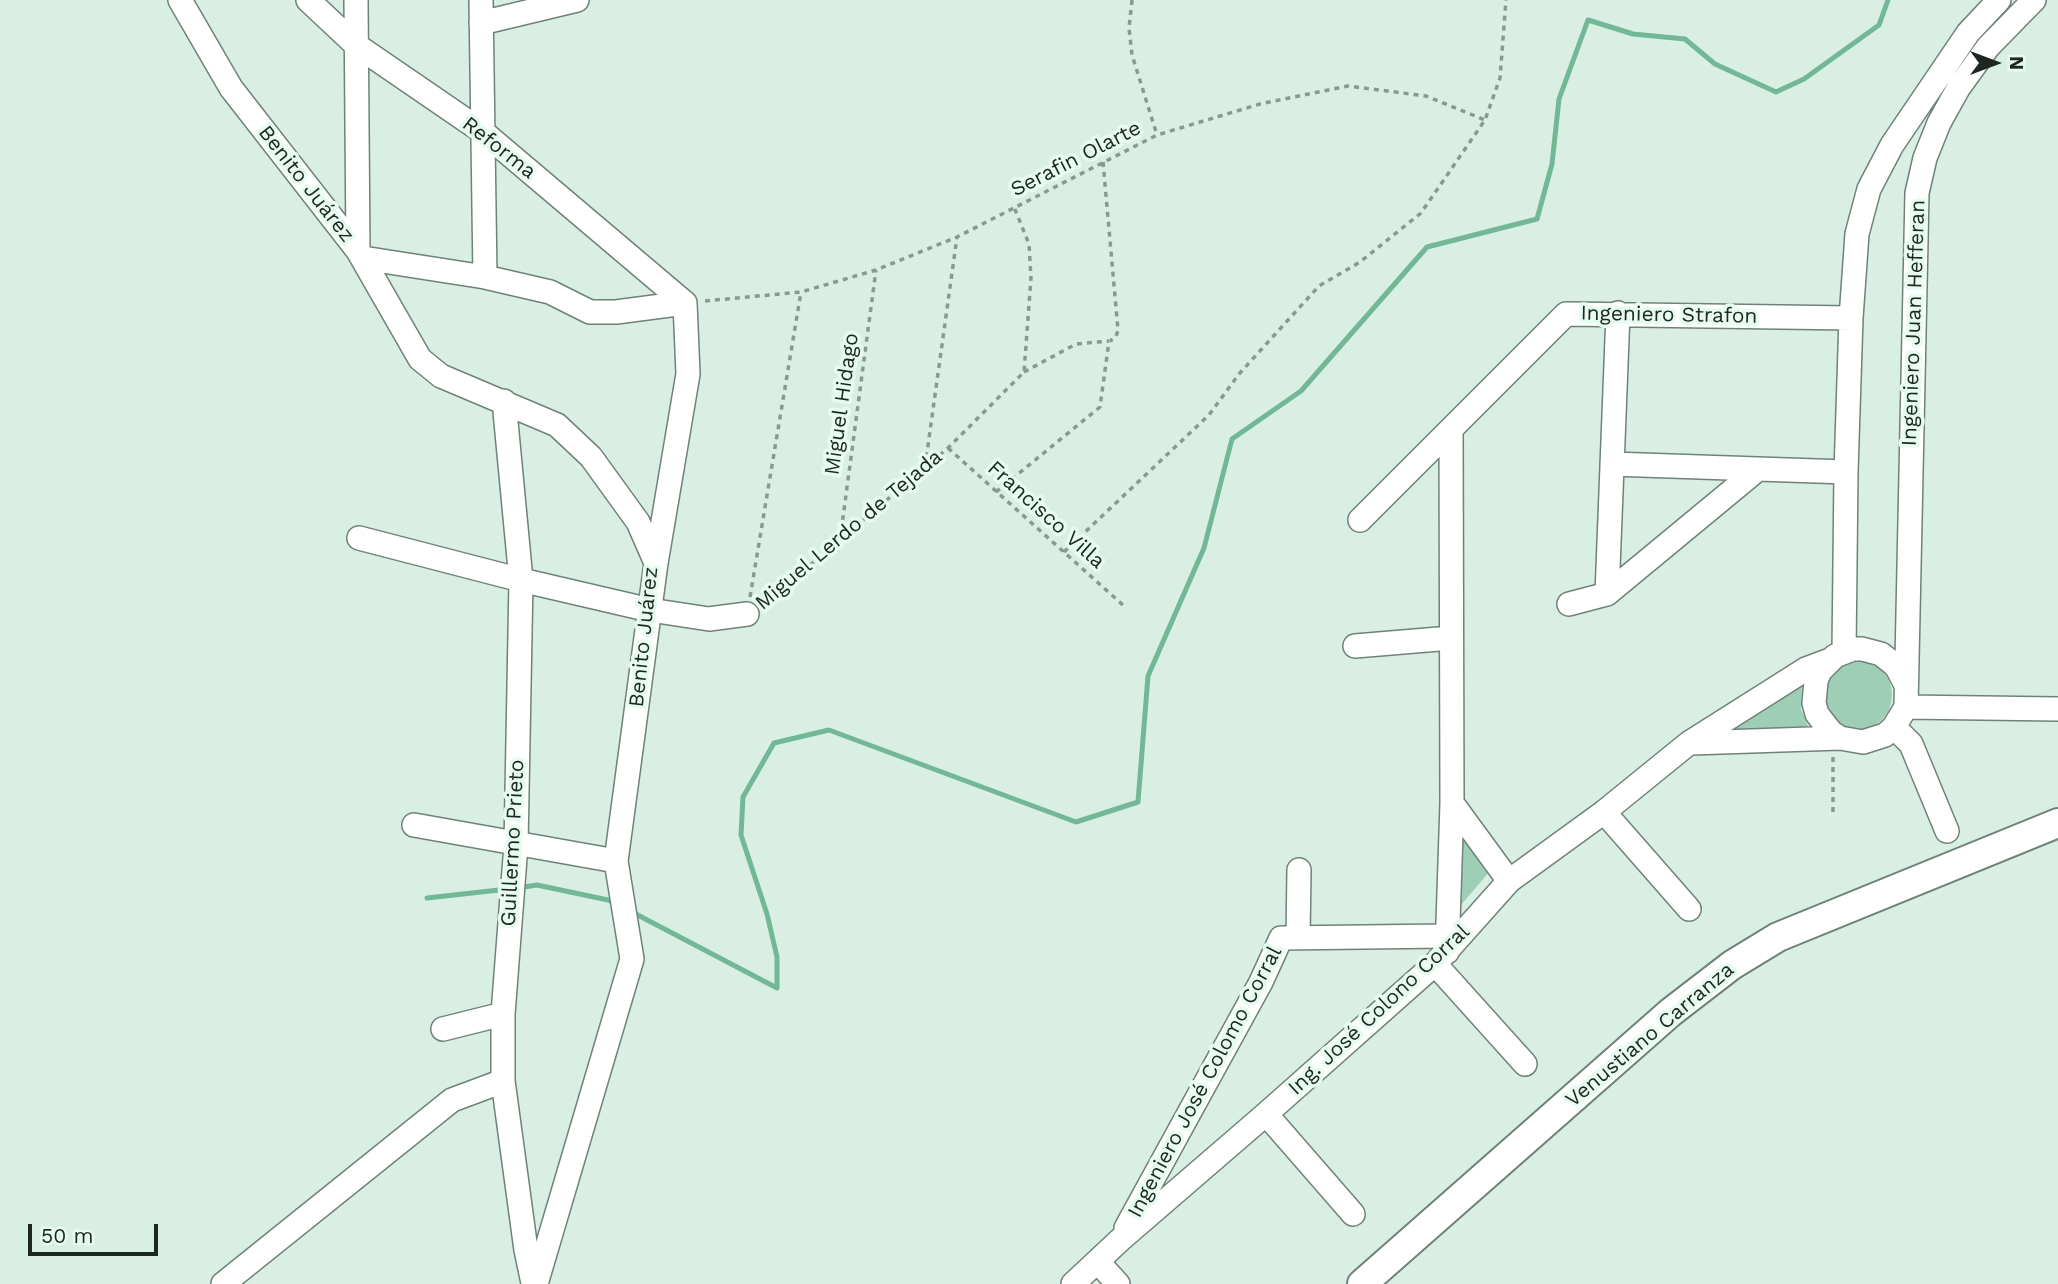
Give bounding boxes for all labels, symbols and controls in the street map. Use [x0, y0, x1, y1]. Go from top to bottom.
north arrow [1960, 28, 2030, 98]
text: N [2005, 56, 2028, 70]
street label: Reforma [457, 111, 541, 185]
street label: Serafin Olarte [1007, 115, 1145, 203]
street label: Benito Juárez [253, 121, 359, 247]
street label: Ingeniero Juan Hefferan [1897, 199, 1931, 447]
street label: Ingeniero Strafon [1580, 301, 1758, 329]
street label: Miguel Hidago [820, 331, 864, 477]
street label: Miguel Lerdo de Tejada [750, 444, 948, 616]
street label: Francisco Villa [982, 456, 1110, 574]
street label: Benito Juárez [624, 566, 664, 708]
street label: Guillermo Prieto [496, 759, 530, 927]
street label: Ing. José Colono Corral [1283, 919, 1475, 1101]
street label: Ingeniero José Colomo Corral [1123, 942, 1287, 1222]
street label: Venustiano Carranza [1561, 957, 1739, 1113]
scale bar [32, 1210, 161, 1254]
text: 50 m [41, 1223, 93, 1248]

